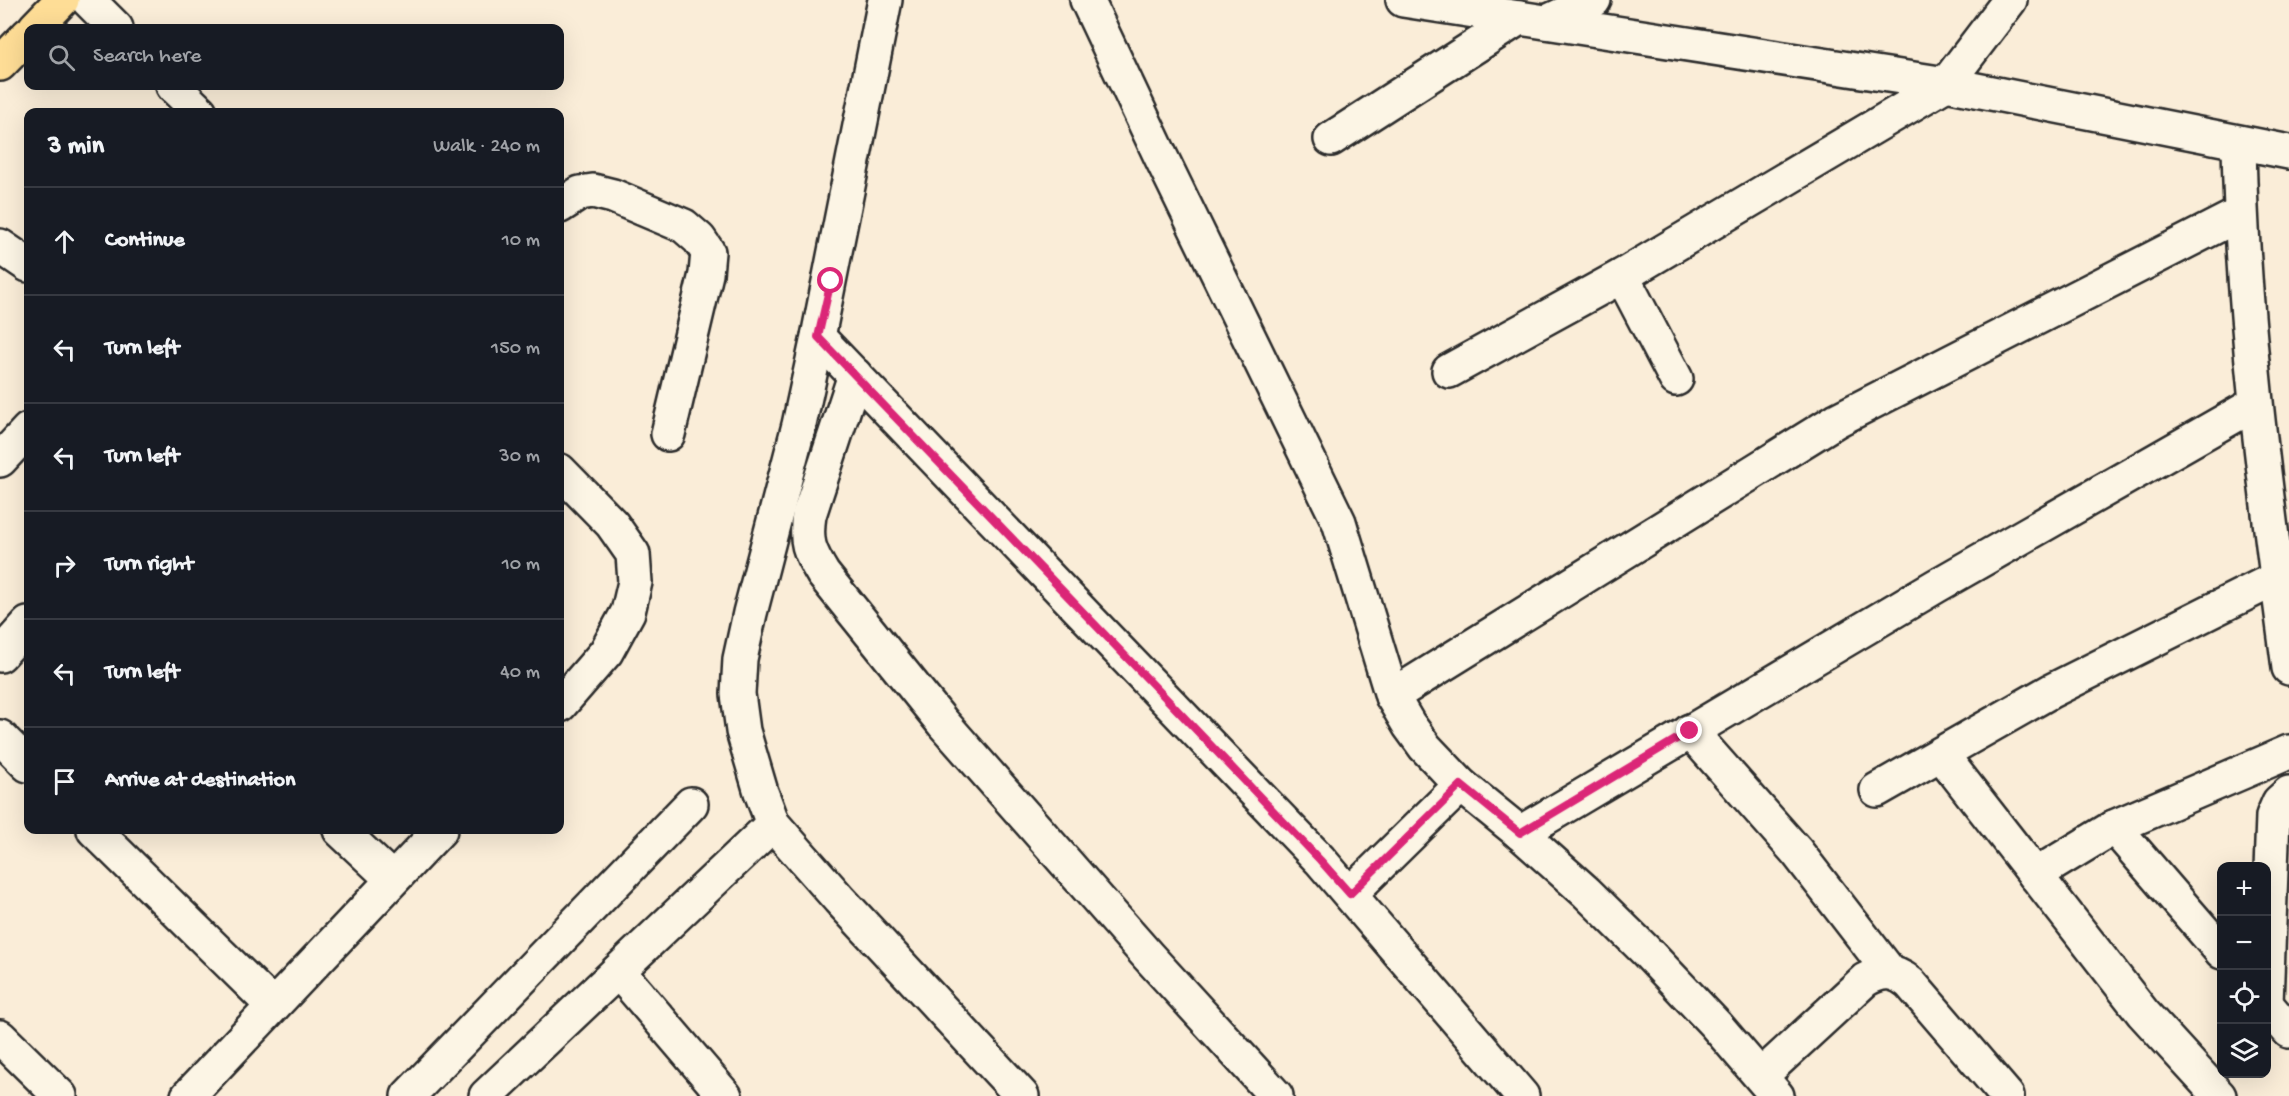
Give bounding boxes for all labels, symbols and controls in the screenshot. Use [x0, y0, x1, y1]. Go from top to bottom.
search box [24, 24, 564, 90]
icon: search [45, 41, 78, 74]
text: Search here [93, 44, 201, 70]
text: 3 min [48, 132, 104, 163]
text: Walk · 240 m [433, 136, 540, 159]
icon: ahead [48, 225, 81, 258]
text: Continue [105, 228, 185, 254]
text: 10 m [502, 230, 540, 253]
route start [817, 267, 843, 293]
icon: left [48, 333, 81, 366]
text: Turn left [105, 336, 179, 362]
text: 150 m [491, 338, 540, 361]
icon: left [48, 441, 81, 474]
text: Turn left [105, 444, 179, 470]
text: 30 m [499, 446, 540, 469]
icon: right [48, 549, 81, 582]
text: Turn right [105, 552, 193, 578]
text: 10 m [502, 554, 540, 577]
icon: left [48, 657, 81, 690]
text: Turn left [105, 660, 179, 686]
text: 40 m [500, 662, 540, 685]
route end [1676, 717, 1702, 743]
icon: arrive [48, 765, 81, 798]
text: Arrive at destination [105, 768, 295, 794]
map controls [2217, 862, 2271, 1078]
button: + [2217, 862, 2271, 916]
button: − [2217, 916, 2271, 970]
button: locate [2217, 970, 2271, 1024]
button: layers [2217, 1024, 2271, 1078]

